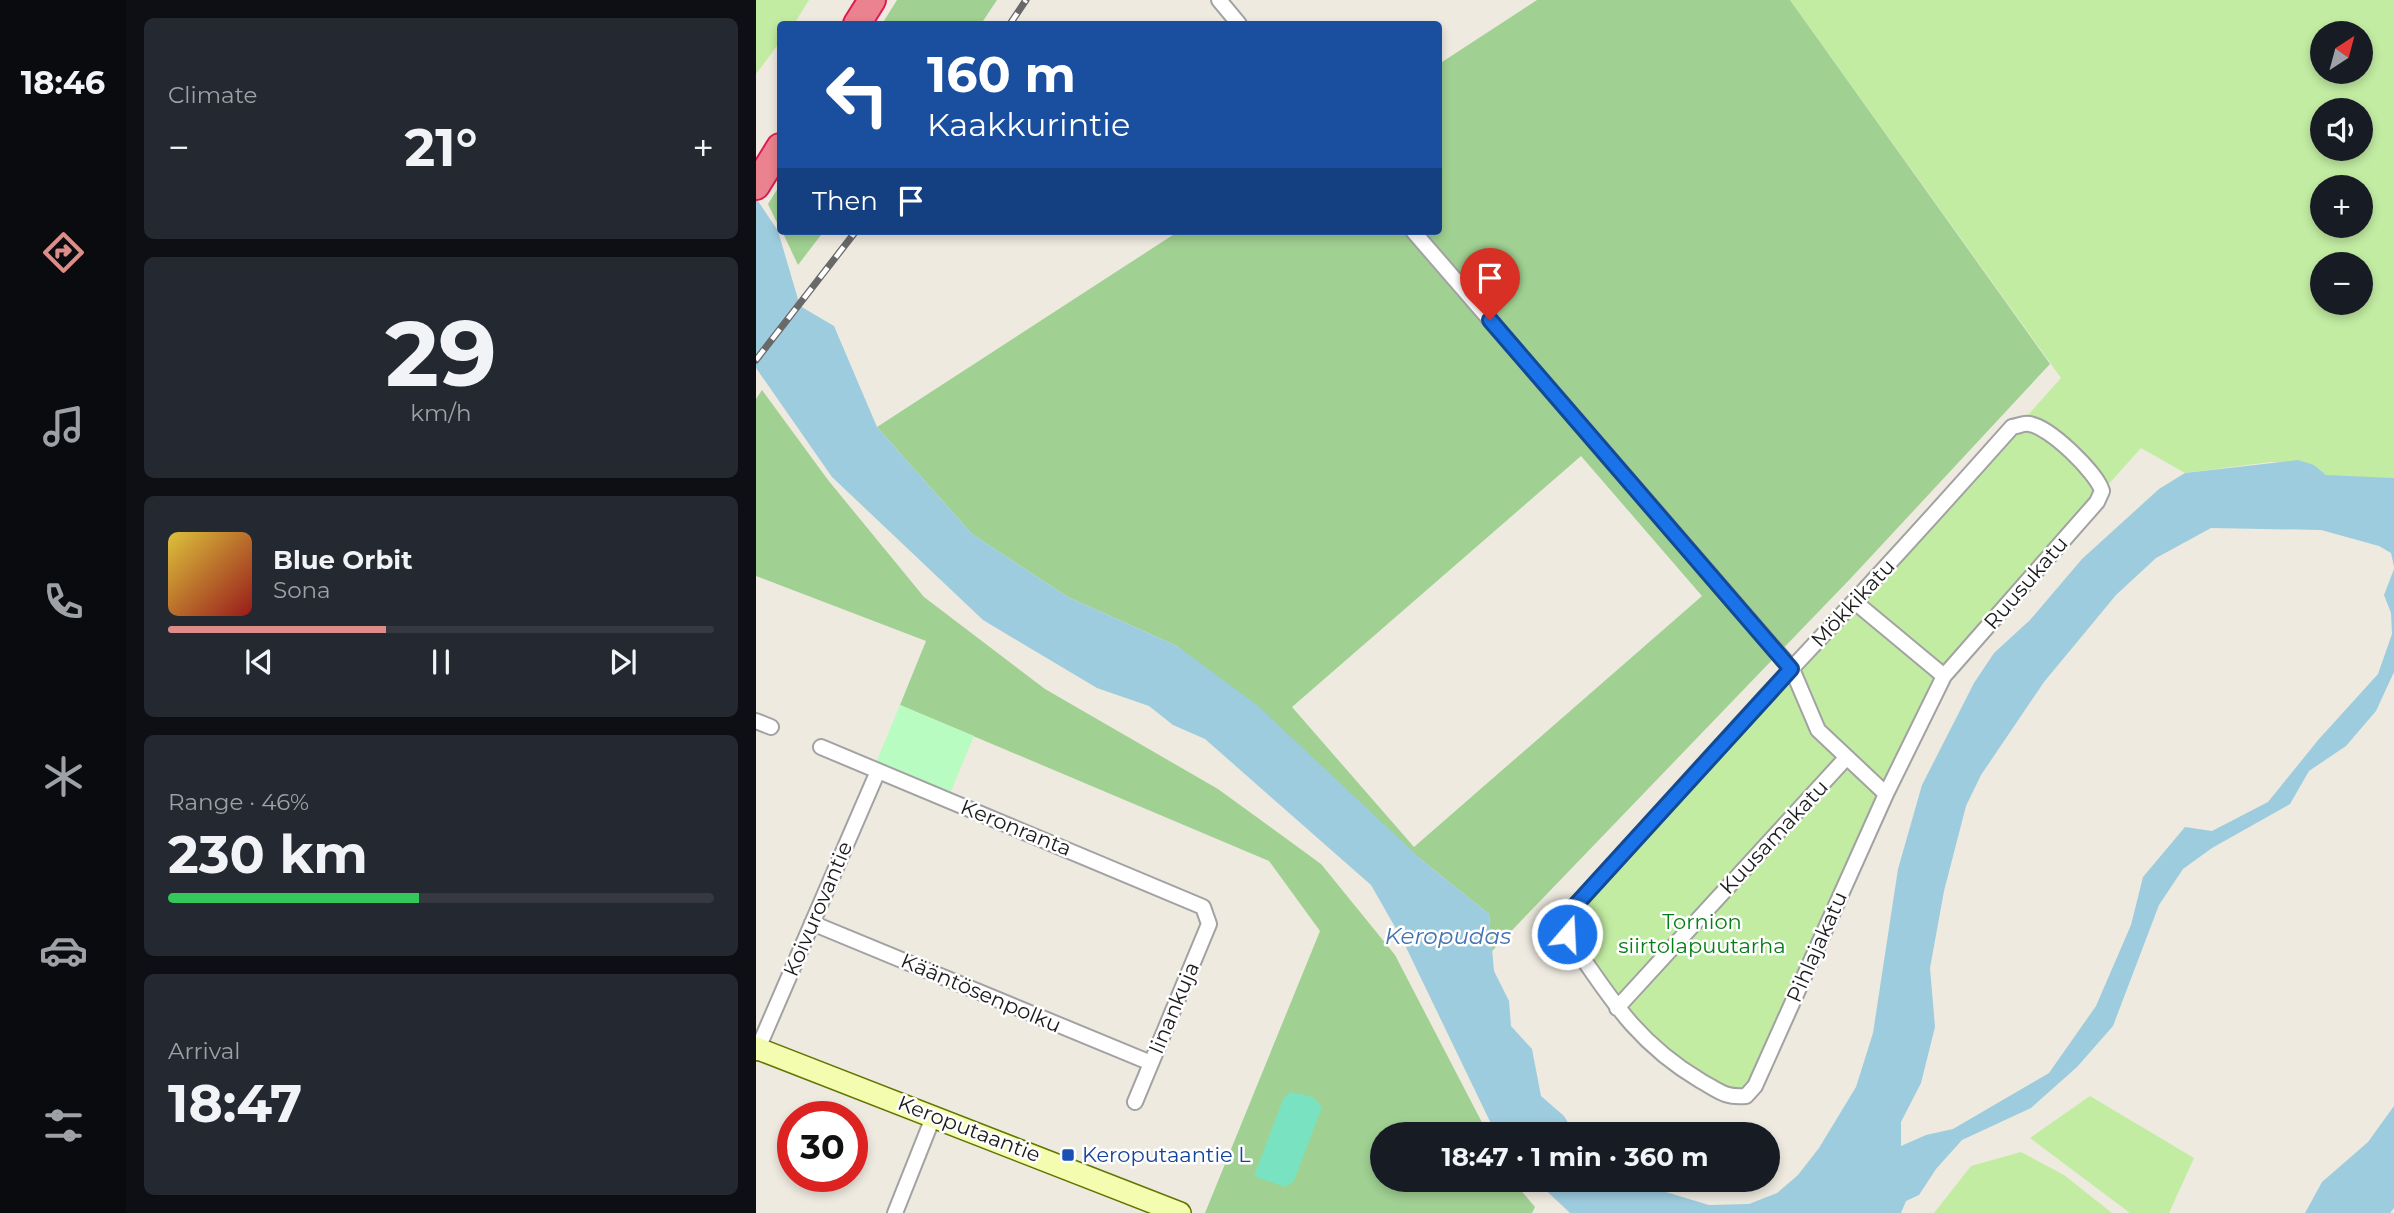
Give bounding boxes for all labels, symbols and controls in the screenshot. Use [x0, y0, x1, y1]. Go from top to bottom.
north arrow [2310, 21, 2373, 84]
map controls [2310, 21, 2373, 315]
text: 160 m [927, 45, 1076, 104]
icon: left [812, 49, 903, 140]
text: 18:46 [21, 63, 105, 102]
text: Climate [168, 81, 257, 109]
button: sound [2310, 98, 2373, 161]
text: Kaakkurintie [927, 105, 1130, 144]
text: 21° [405, 116, 477, 179]
text: − [168, 124, 190, 171]
text: + [692, 124, 714, 171]
button: + [2310, 175, 2373, 238]
icon: arrive [892, 182, 930, 220]
text: Then [812, 185, 878, 217]
icon: directions [39, 228, 88, 277]
pin [1460, 248, 1520, 320]
button: − [2310, 252, 2373, 315]
icon: arrive [1471, 259, 1509, 297]
text: 29 [385, 298, 497, 409]
text: km/h [410, 399, 472, 427]
icon: music [39, 402, 88, 451]
street label: Ruusukatu [1978, 531, 2073, 634]
text: Blue Orbit [273, 544, 412, 576]
street label: Mökkikatu [1806, 553, 1900, 652]
text: Sona [273, 576, 331, 604]
icon: phone [39, 577, 88, 626]
icon: previous [240, 643, 278, 681]
icon: pause [422, 643, 460, 681]
icon: next [604, 643, 642, 681]
icon: climate [39, 752, 88, 801]
street label: Kuusamakatu [1714, 774, 1833, 899]
text: Range · 46% [168, 788, 309, 816]
street label: Keronranta [957, 794, 1075, 861]
text: 230 km [168, 823, 368, 886]
street label: Koivurovantie [778, 838, 857, 980]
street label: Pihlajakatu [1781, 888, 1852, 1006]
position arrow [1530, 897, 1604, 971]
park label: Tornion siirtolapuutarha [1618, 909, 1786, 958]
water label: Keropudas [1385, 922, 1511, 950]
icon: car [39, 926, 88, 975]
street label: Kääntösenpolku [897, 948, 1065, 1038]
street label: Iinankuja [1143, 958, 1204, 1058]
text: Arrival [168, 1037, 241, 1065]
text: 18:47 [168, 1072, 302, 1135]
street label: Keroputaantie [894, 1090, 1044, 1167]
icon: filters [39, 1101, 88, 1150]
speed limit sign: 30 [777, 1101, 868, 1192]
text: 18:47 · 1 min · 360 m [1441, 1141, 1709, 1173]
place label: Keroputaantie L [1082, 1142, 1251, 1167]
marker: Keroputaantie L [1060, 1147, 1076, 1163]

